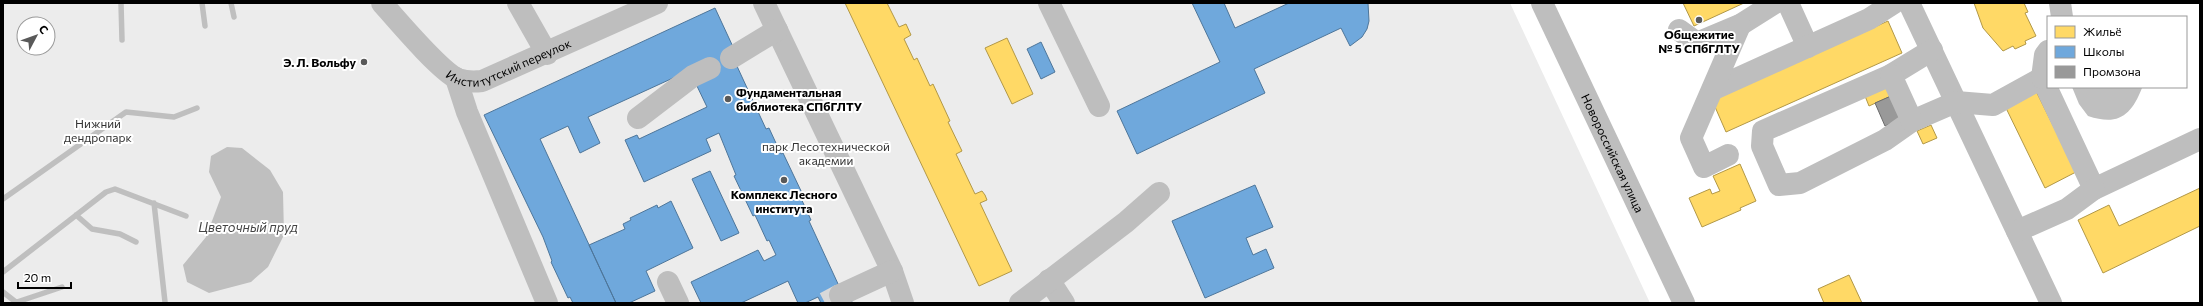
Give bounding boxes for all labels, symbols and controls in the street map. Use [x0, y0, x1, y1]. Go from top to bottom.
marker: Общежитие № 5 СПбГЛТУ [1694, 15, 1704, 25]
north arrow [16, 16, 56, 56]
legend [2047, 16, 2187, 88]
text: С [37, 22, 52, 37]
text: Жильё [2083, 24, 2122, 38]
place label: Общежитие № 5 СПбГЛТУ [1658, 27, 1740, 55]
street label: Институтский переулок [444, 35, 573, 89]
text: Школы [2083, 44, 2124, 58]
place label: Э. Л. Вольфу [283, 55, 356, 69]
marker: Э. Л. Вольфу [359, 57, 369, 67]
text: Промзона [2083, 64, 2141, 78]
place label: Фундаментальная библиотека СПбГЛТУ [736, 85, 863, 113]
street label: Новороссийская улица [1579, 91, 1647, 215]
marker: Фундаментальная библиотека СПбГЛТУ [723, 94, 733, 104]
park label: Нижний дендропарк [64, 116, 133, 144]
park label: парк Лесотехнической академии [762, 139, 890, 167]
marker: Комплекс Лесного института [779, 175, 789, 185]
place label: Комплекс Лесного института [731, 187, 837, 215]
water label: Цветочный пруд [198, 219, 298, 235]
scale bar [18, 264, 71, 290]
text: 20 m [24, 270, 51, 284]

